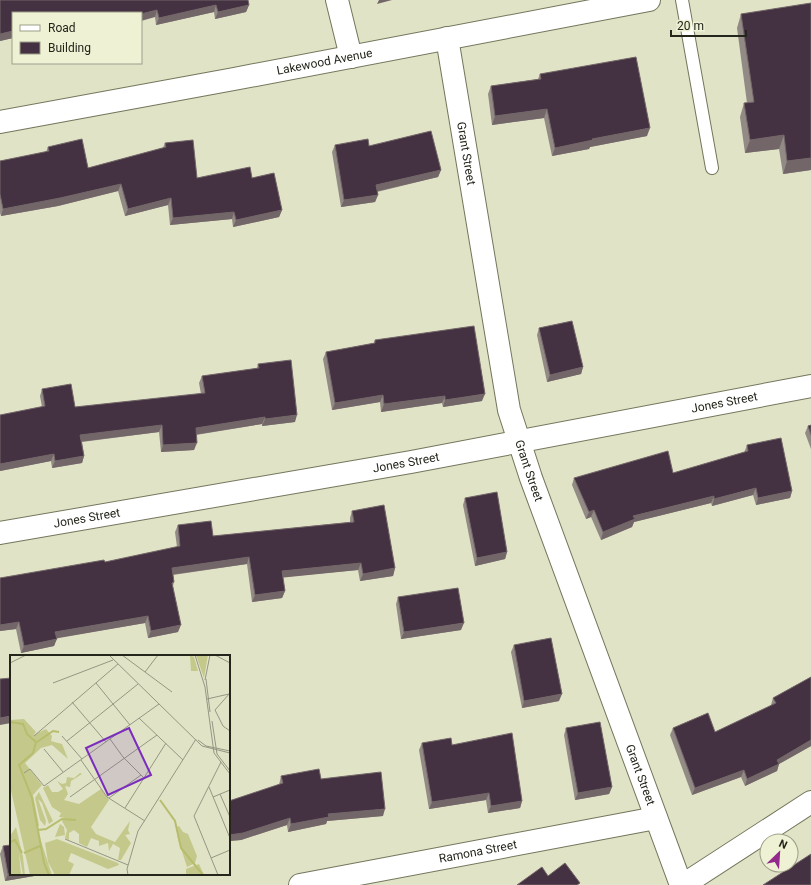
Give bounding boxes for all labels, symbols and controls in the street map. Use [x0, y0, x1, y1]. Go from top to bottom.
legend [12, 12, 142, 64]
scale bar [671, 12, 746, 38]
text: 20 m [677, 19, 704, 33]
text: Road [48, 21, 76, 35]
text: Building [48, 41, 91, 55]
street label: Lakewood Avenue [275, 46, 373, 78]
street label: Grant Street [454, 121, 478, 186]
street label: Jones Street [690, 389, 759, 416]
street label: Grant Street [512, 438, 546, 503]
street label: Jones Street [372, 450, 440, 475]
street label: Jones Street [52, 505, 121, 531]
inset map [10, 655, 230, 875]
street label: Grant Street [623, 743, 658, 807]
north arrow [759, 833, 799, 873]
street label: Ramona Street [438, 837, 518, 866]
text: N [777, 837, 789, 852]

